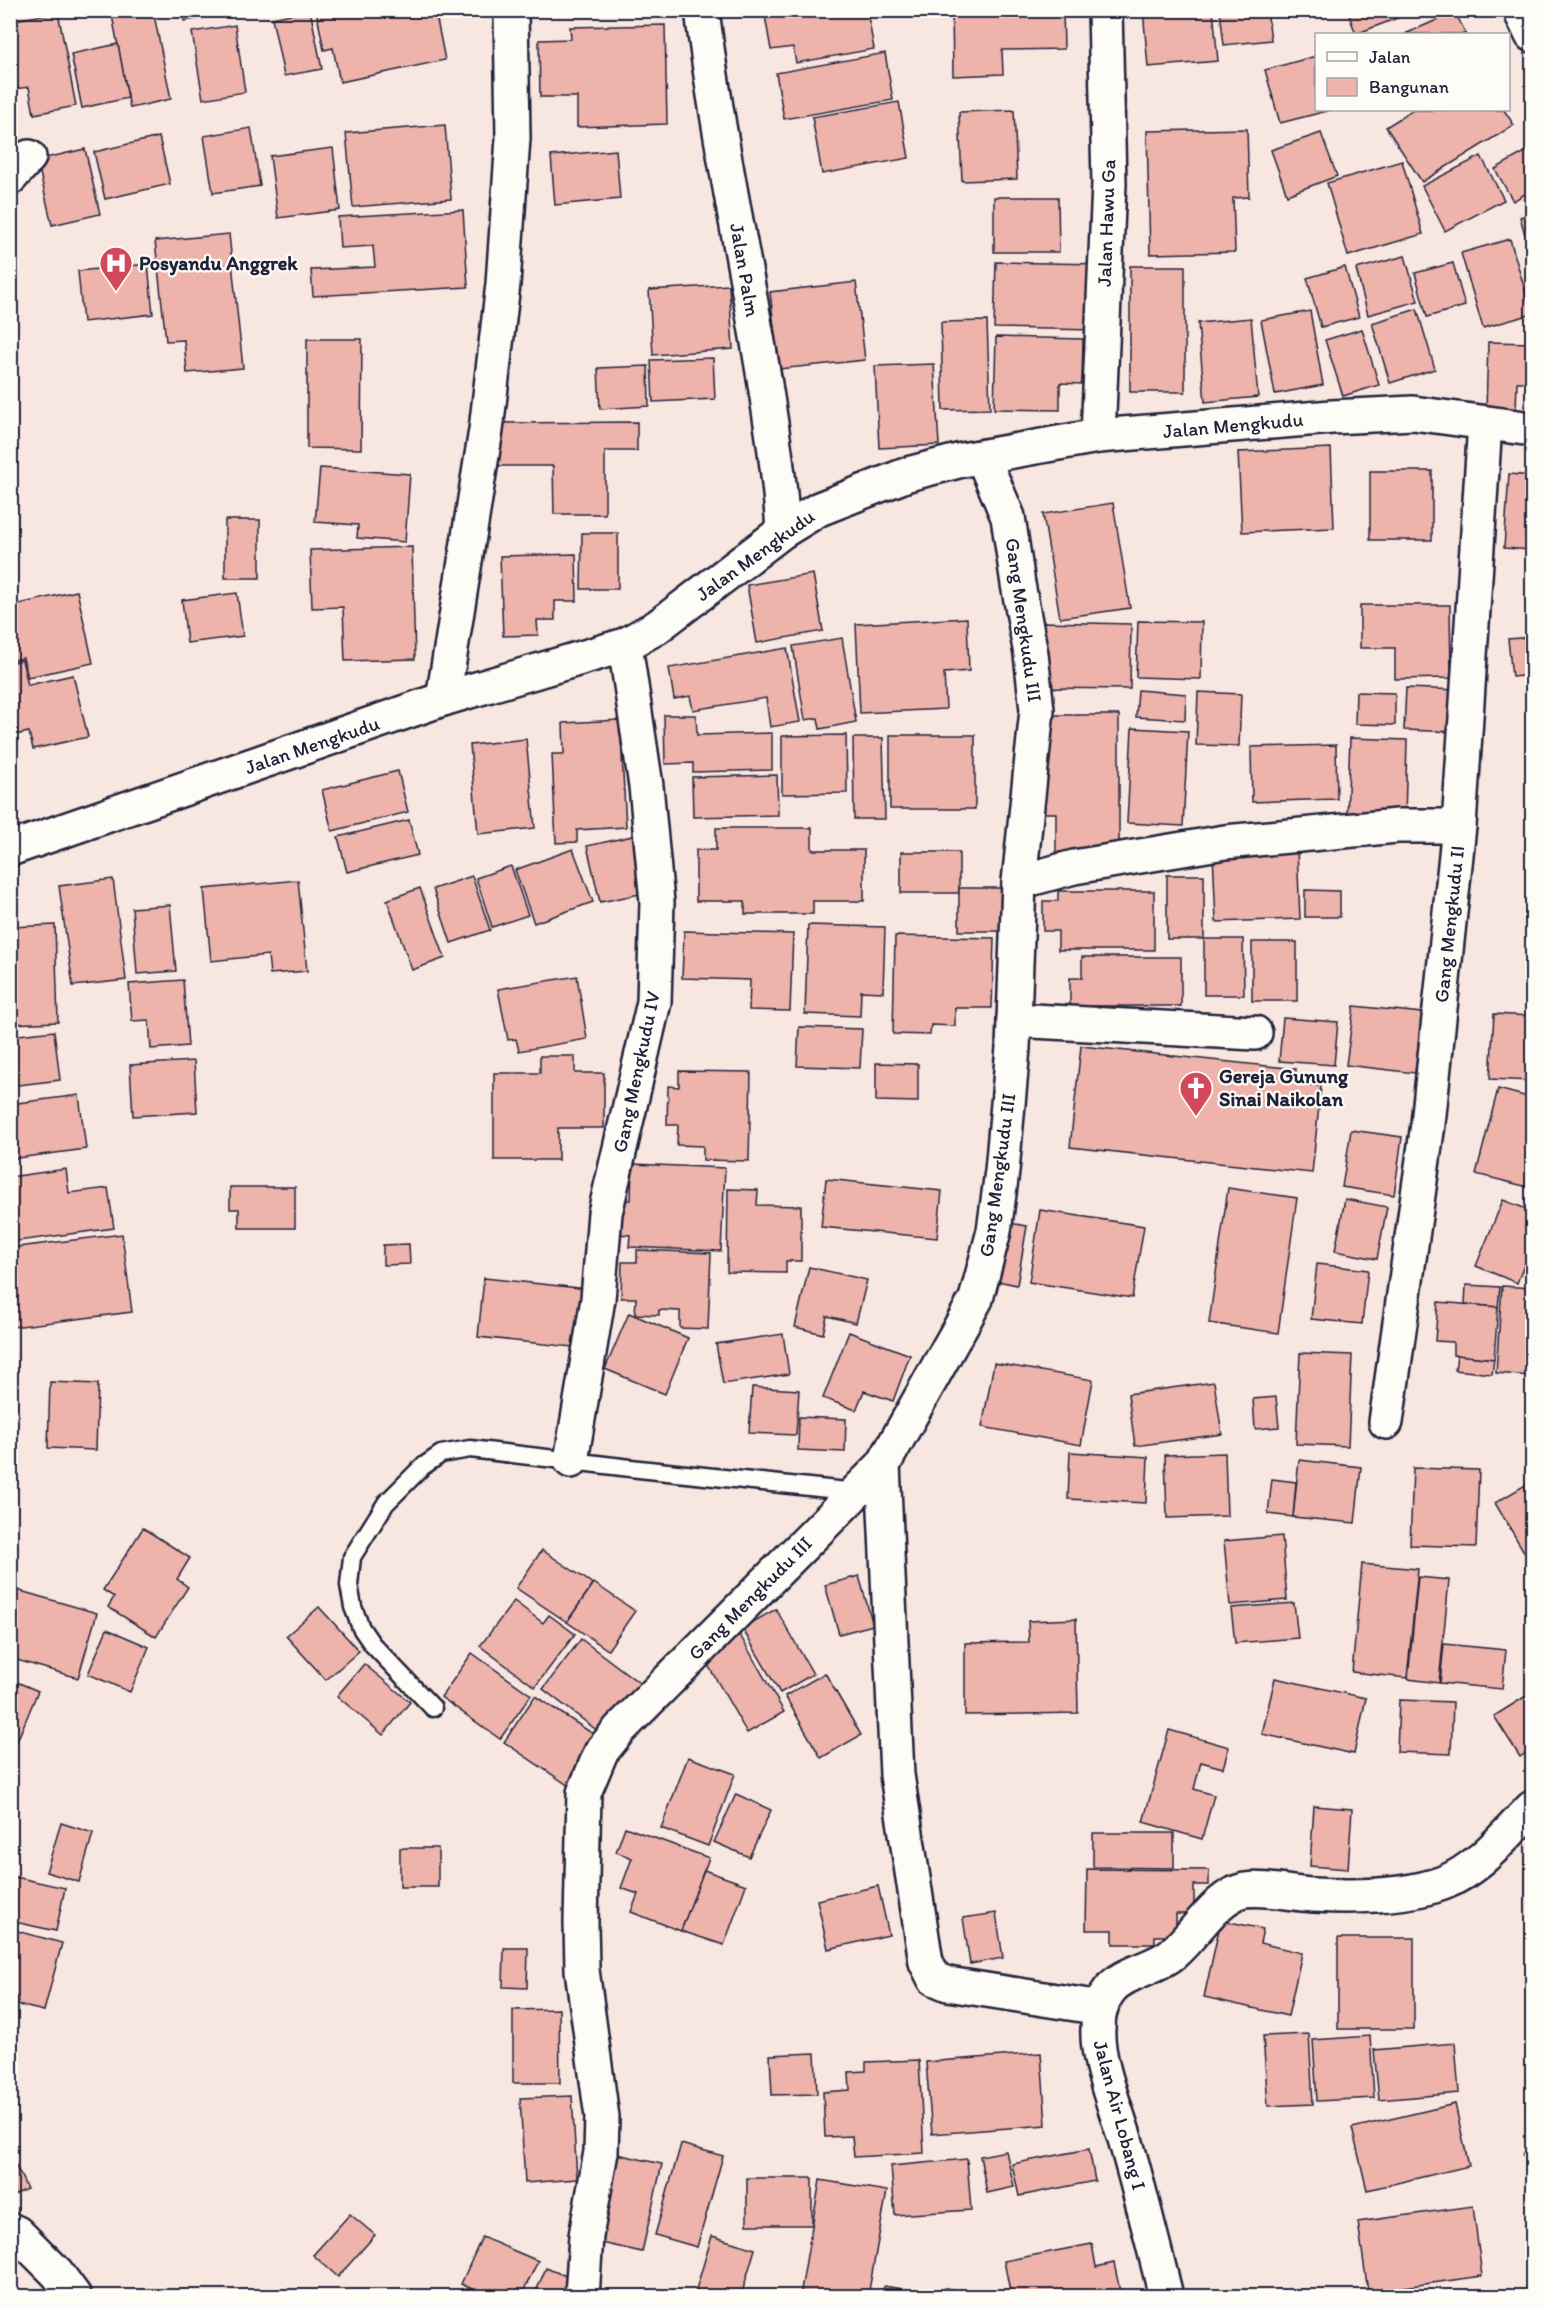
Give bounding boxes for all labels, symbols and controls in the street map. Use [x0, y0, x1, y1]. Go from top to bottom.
legend [1315, 33, 1510, 111]
text: Jalan [1369, 46, 1411, 68]
text: Bangunan [1369, 76, 1449, 98]
street label: Jalan Hawu Ga [1092, 159, 1120, 287]
street label: Jalan Palm [725, 221, 765, 319]
hospital icon: Posyandu Anggrek [98, 245, 134, 292]
place label: Posyandu Anggrek [139, 251, 298, 276]
street label: Jalan Mengkudu [1162, 407, 1304, 443]
street label: Jalan Mengkudu [691, 504, 819, 606]
street label: Gang Mengkudu III [1001, 536, 1047, 704]
street label: Jalan Mengkudu [241, 711, 383, 779]
street label: Gang Mengkudu II [1429, 844, 1469, 1004]
street label: Gang Mengkudu IV [607, 989, 665, 1155]
place label: Gereja Gunung Sinai Naikolan [1219, 1064, 1349, 1111]
church icon: Gereja Gunung Sinai Naikolan [1178, 1070, 1214, 1117]
street label: Gang Mengkudu III [974, 1091, 1020, 1259]
street label: Gang Mengkudu III [683, 1531, 817, 1665]
street label: Jalan Air Lobang I [1088, 2037, 1152, 2193]

